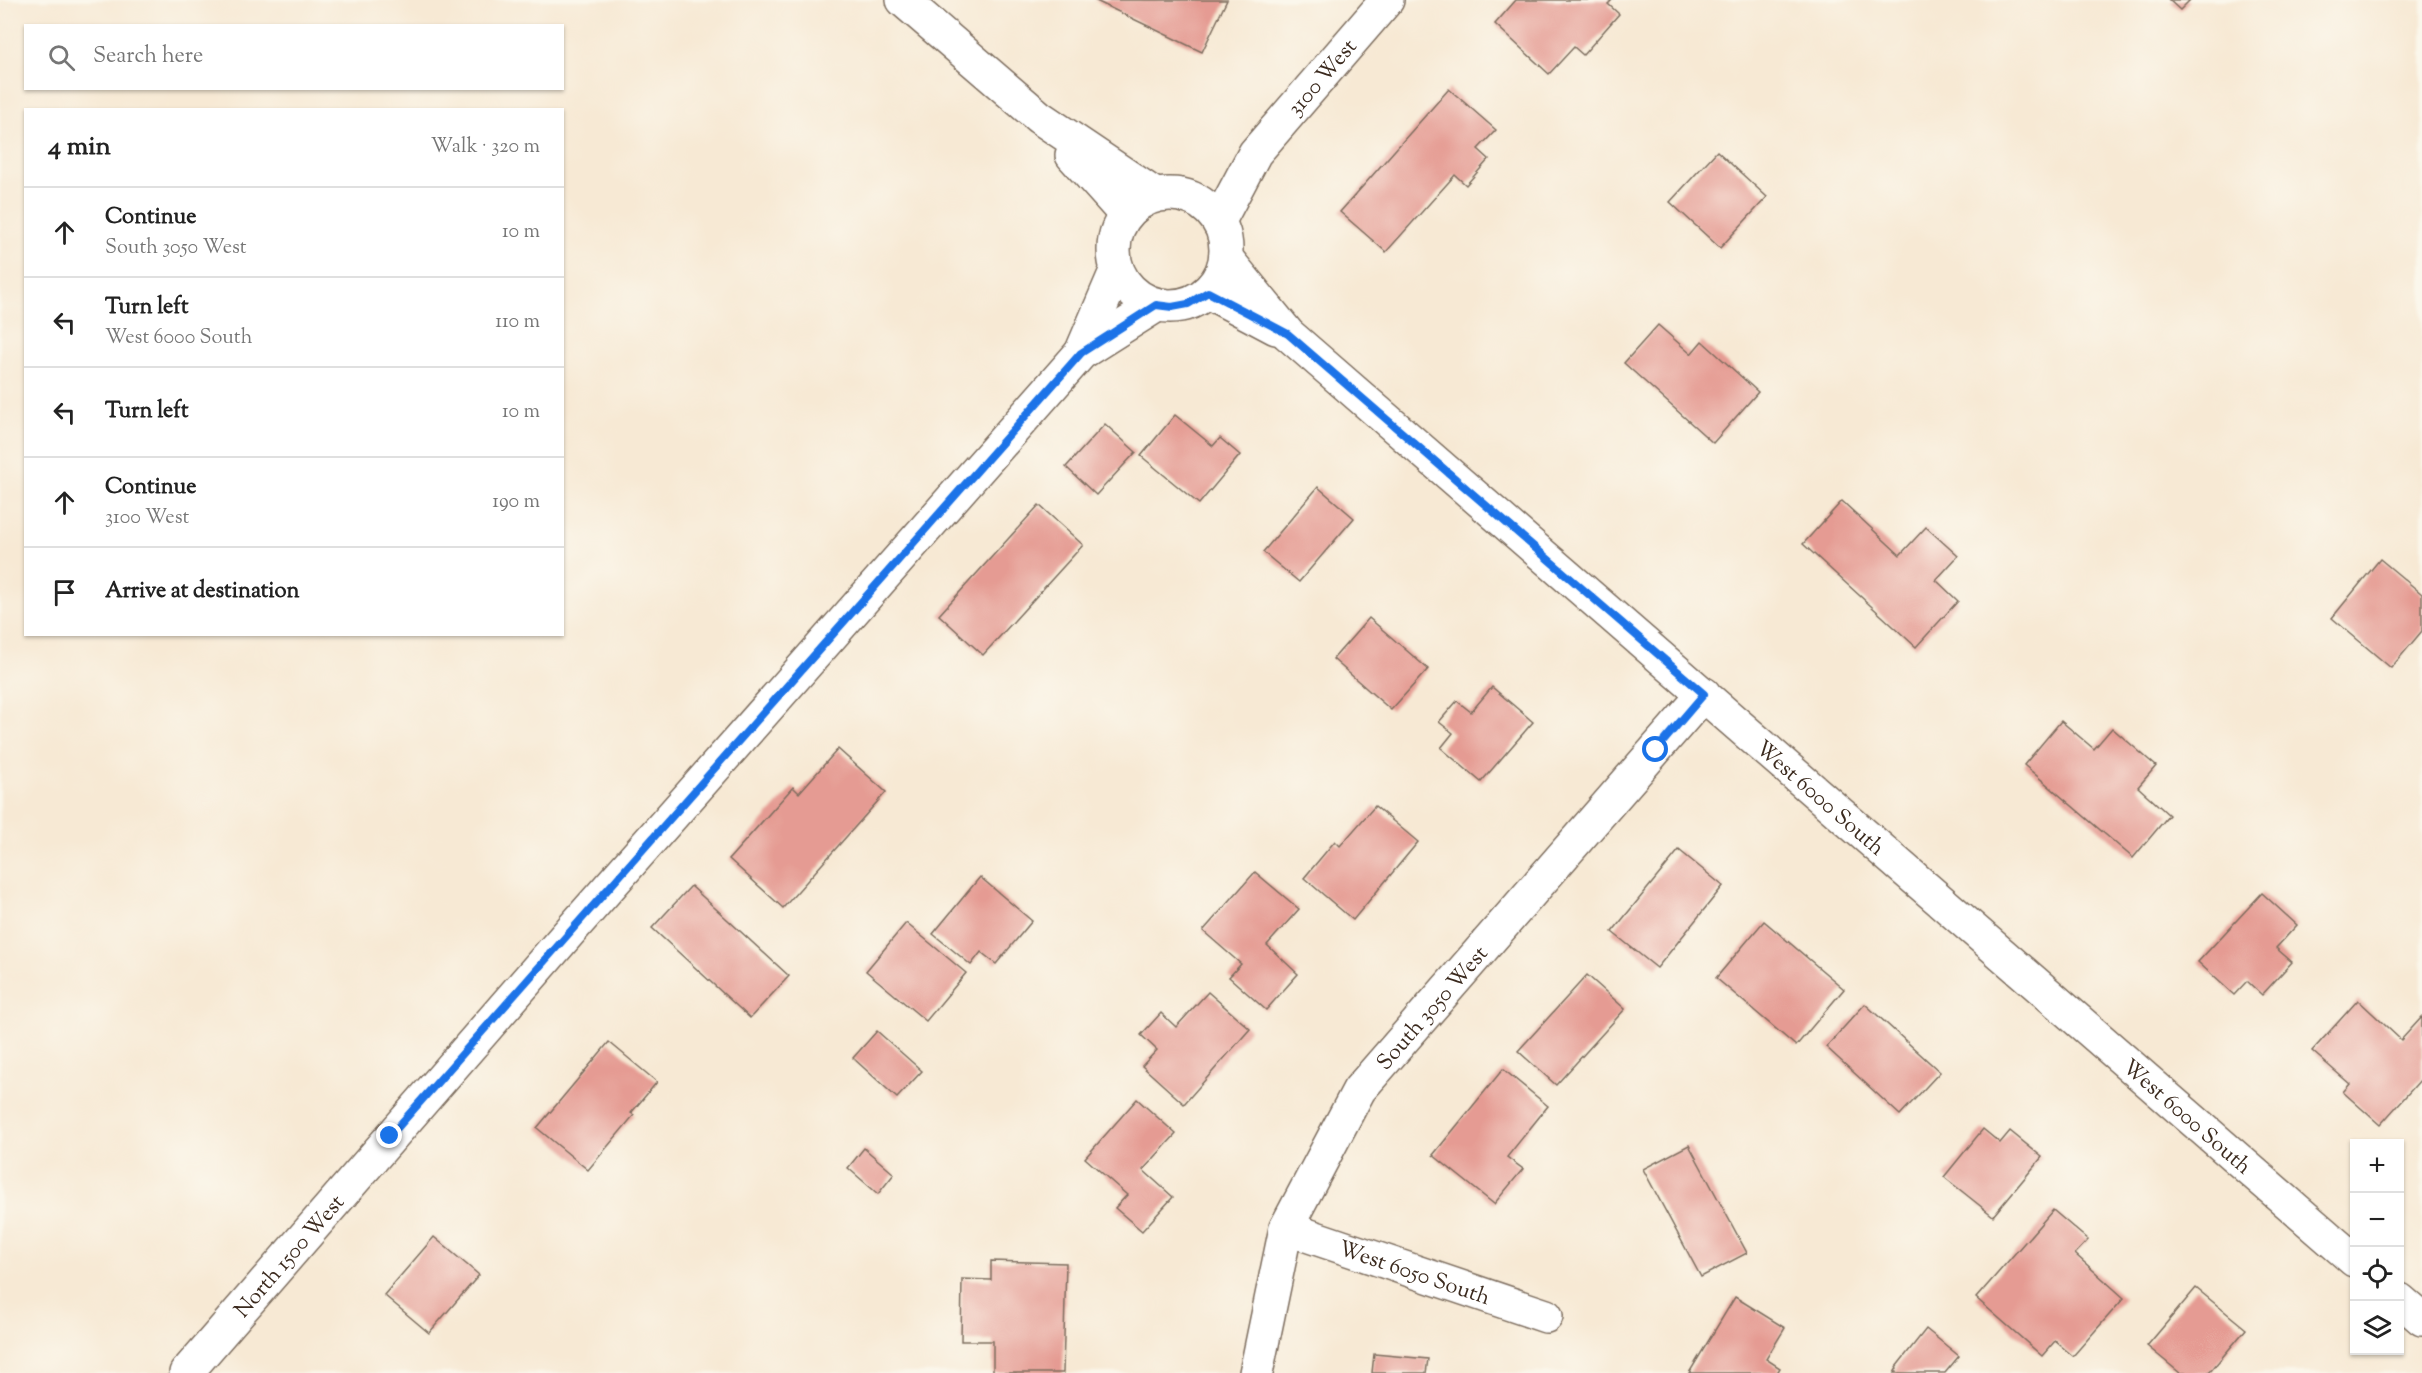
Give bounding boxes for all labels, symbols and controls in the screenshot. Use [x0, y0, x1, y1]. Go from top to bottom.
search box [24, 24, 564, 90]
street label: 3100 West [1281, 32, 1366, 124]
icon: search [45, 41, 78, 74]
text: Search here [93, 41, 203, 73]
text: 4 min [48, 129, 111, 166]
text: Walk · 320 m [431, 133, 540, 162]
text: Continue [105, 202, 196, 234]
icon: ahead [48, 216, 81, 249]
text: 10 m [502, 218, 540, 247]
text: South 3050 West [105, 234, 247, 263]
text: Turn left [105, 292, 188, 324]
icon: left [48, 306, 81, 339]
text: 110 m [495, 308, 540, 337]
text: West 6000 South [105, 324, 252, 353]
icon: left [48, 396, 81, 429]
text: Turn left [105, 396, 188, 428]
text: 10 m [502, 398, 540, 427]
text: Continue [105, 472, 196, 504]
icon: ahead [48, 486, 81, 519]
text: 190 m [492, 488, 540, 517]
text: 3100 West [105, 504, 189, 533]
icon: arrive [48, 576, 81, 609]
text: Arrive at destination [105, 576, 300, 608]
street label: West 6000 South [1747, 734, 1891, 865]
route start [1642, 736, 1668, 762]
street label: South 3050 West [1370, 940, 1497, 1078]
street label: West 6000 South [2114, 1053, 2258, 1183]
route end [376, 1122, 402, 1148]
map controls [2350, 1139, 2404, 1355]
button: + [2350, 1139, 2404, 1193]
street label: North 1500 West [228, 1188, 354, 1326]
button: − [2350, 1193, 2404, 1247]
street label: West 6050 South [1334, 1234, 1494, 1315]
button: locate [2350, 1247, 2404, 1301]
button: layers [2350, 1301, 2404, 1355]

